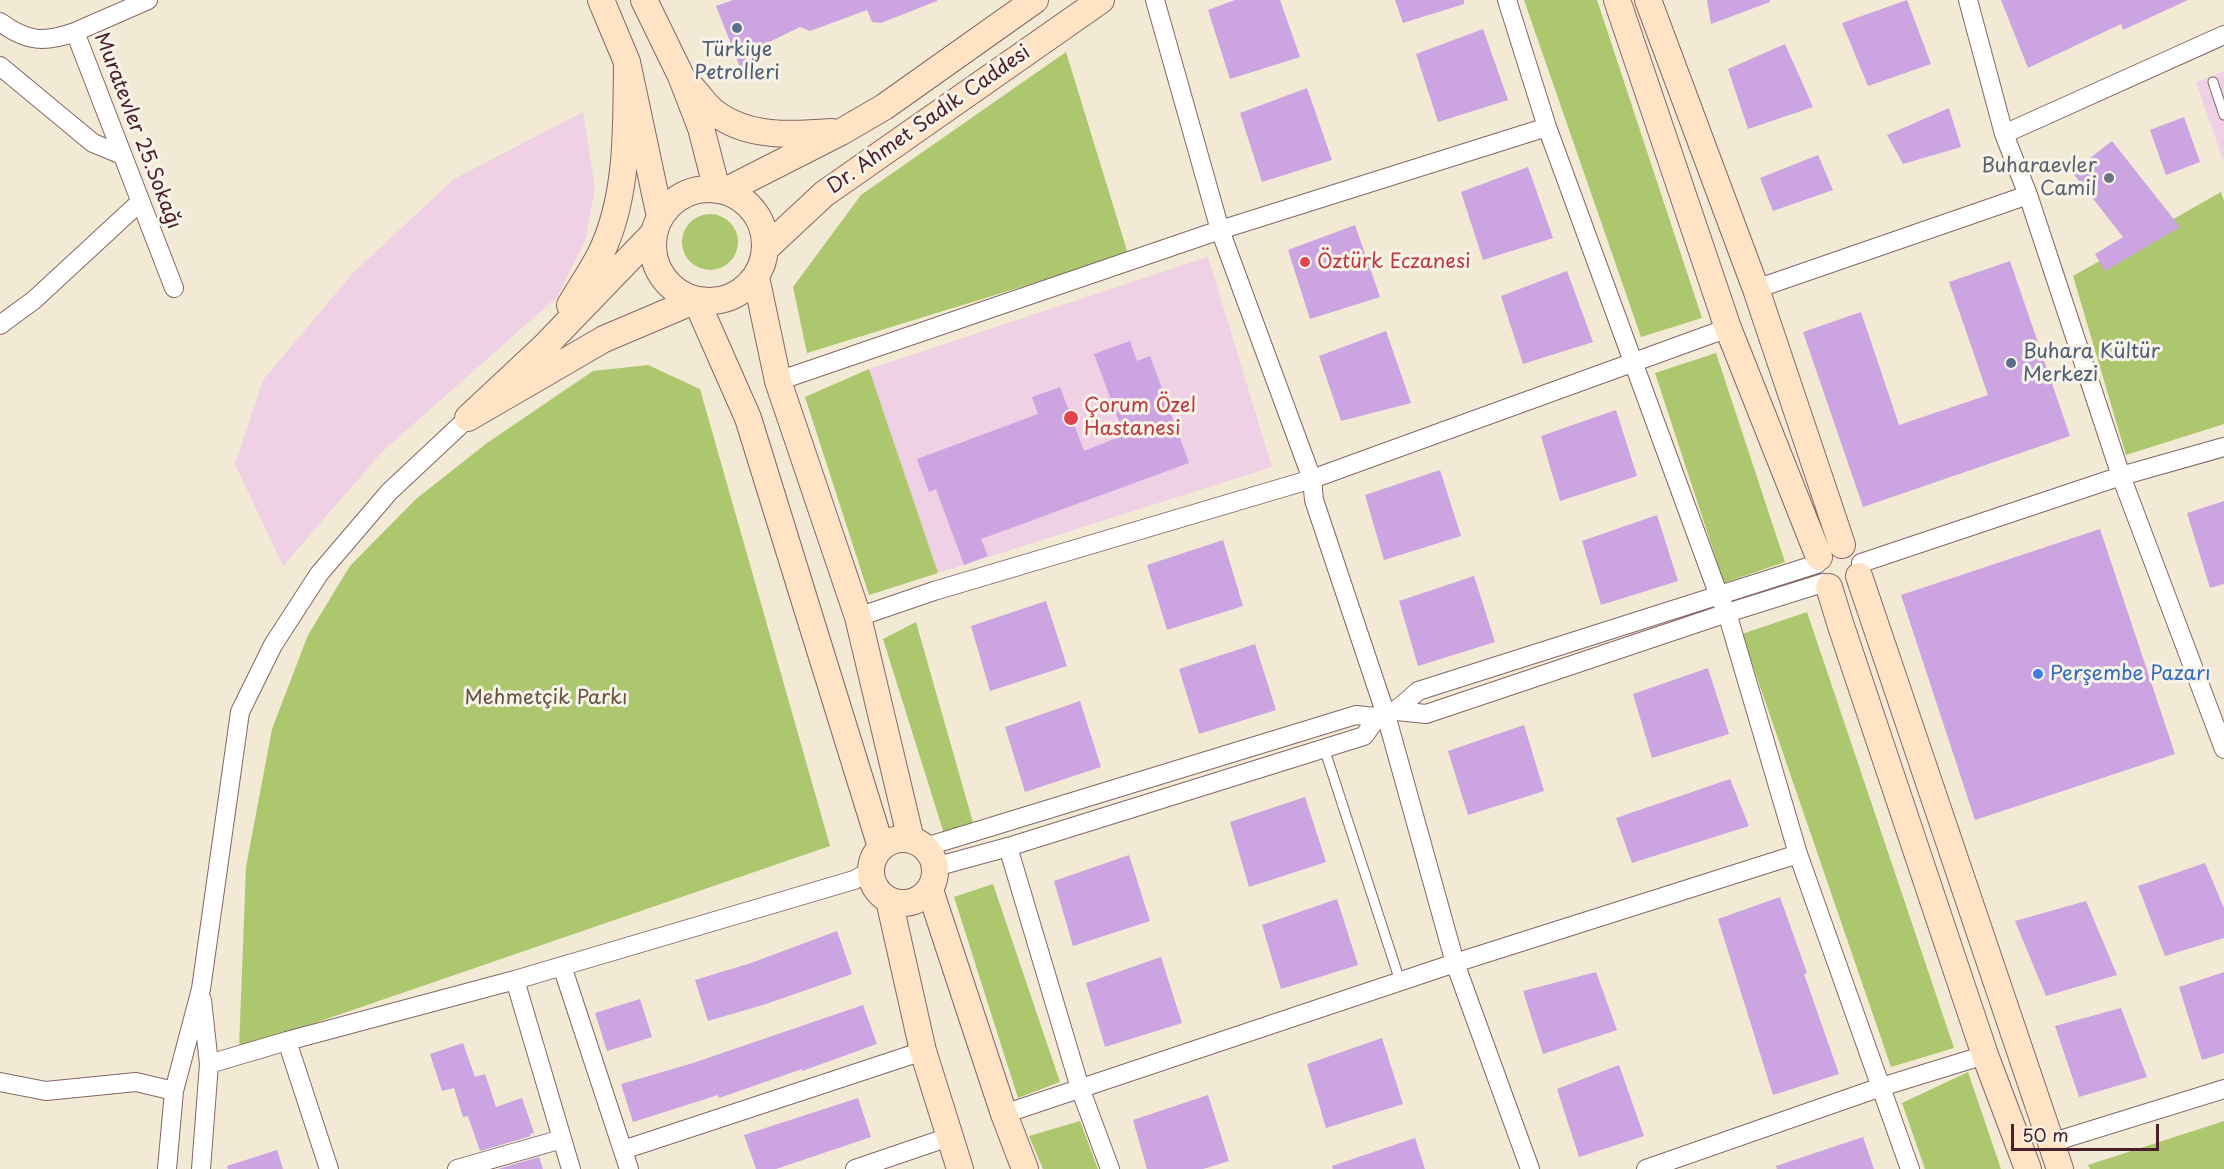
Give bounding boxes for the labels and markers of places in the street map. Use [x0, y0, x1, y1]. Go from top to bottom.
marker: Türkiye Petrolleri [730, 21, 744, 35]
place label: Türkiye Petrolleri [694, 38, 780, 85]
place label: Buharaevler Camiİ [1981, 154, 2097, 201]
marker: Buharaevler Camiİ [2102, 171, 2116, 185]
place label: Öztürk Eczanesi [1317, 250, 1471, 274]
marker: Öztürk Eczanesi [1298, 255, 1312, 269]
place label: Buhara Kültür Merkezi [2023, 340, 2160, 387]
marker: Buhara Kültür Merkezi [2004, 356, 2018, 370]
place label: Çorum Özel Hastanesi [1084, 394, 1196, 441]
marker: Çorum Özel Hastanesi [1062, 409, 1080, 427]
place label: Perşembe Pazarı [2050, 662, 2211, 686]
marker: Perşembe Pazarı [2031, 667, 2045, 681]

